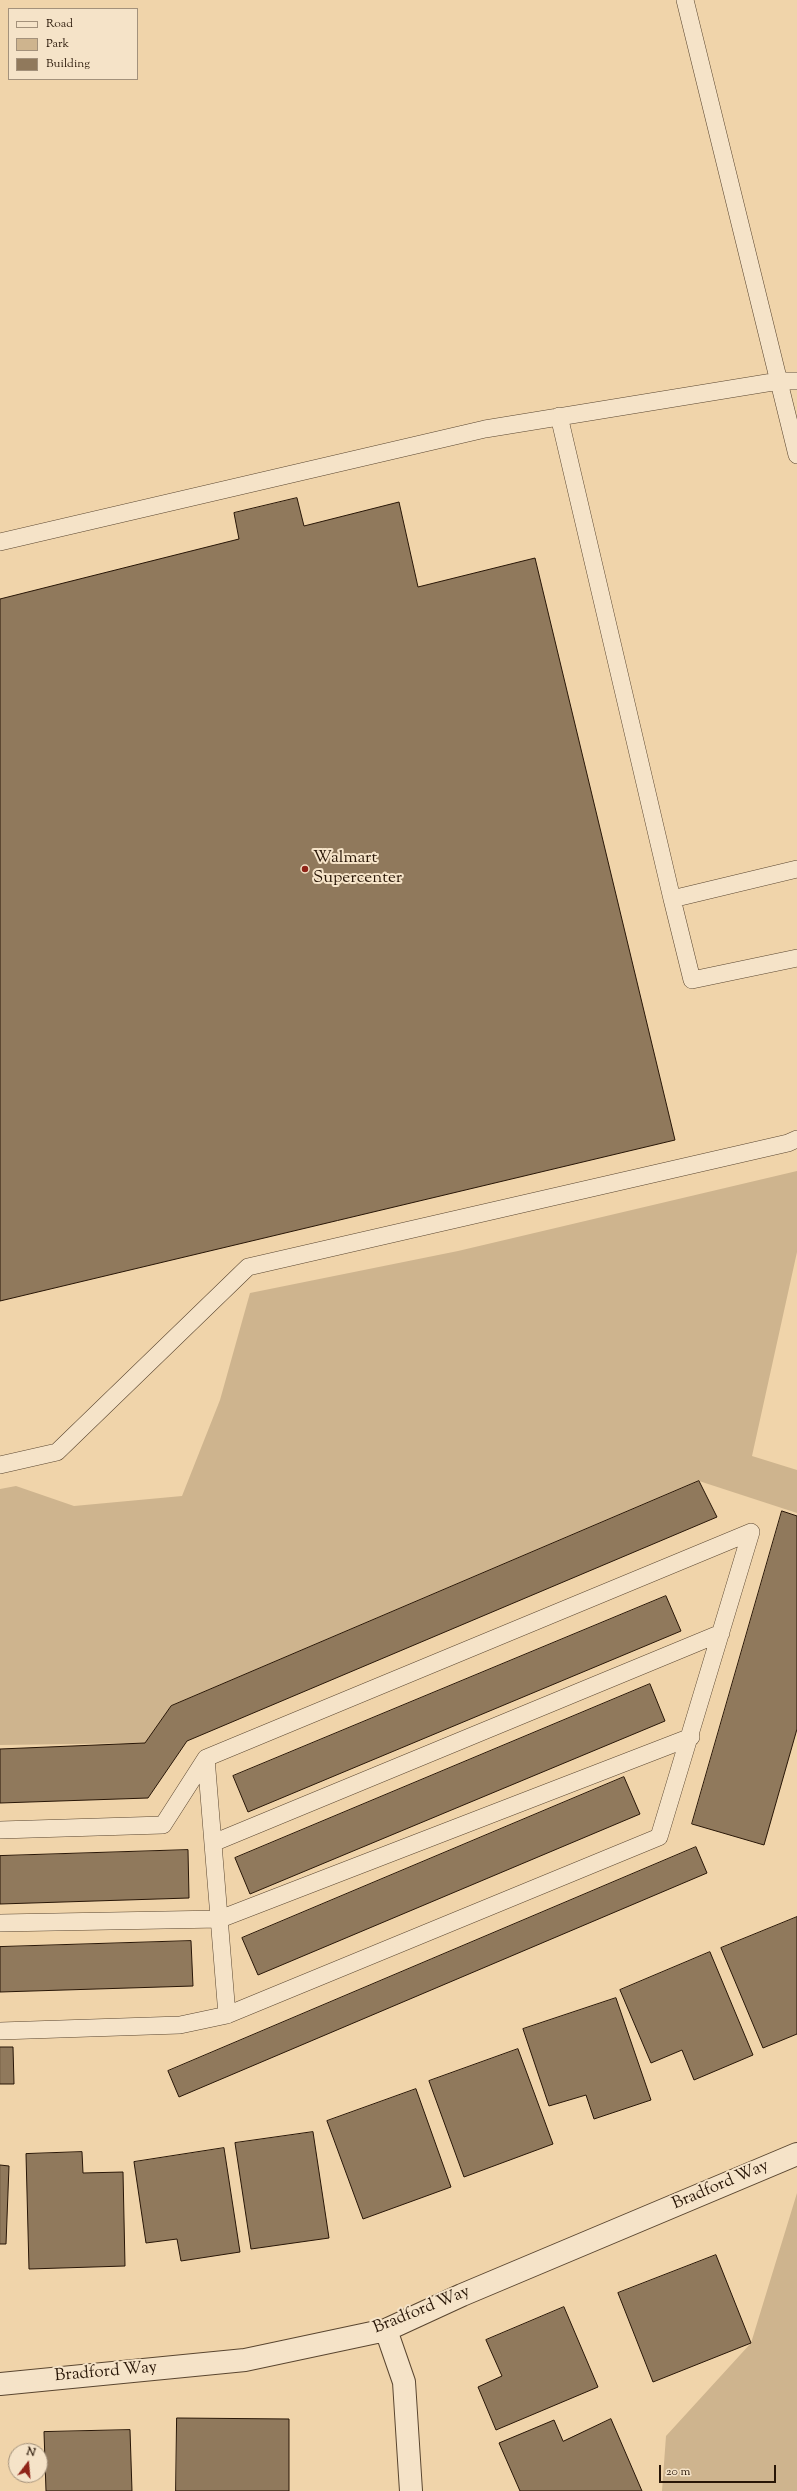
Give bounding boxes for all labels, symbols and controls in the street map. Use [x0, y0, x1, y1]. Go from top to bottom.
legend [8, 8, 138, 80]
text: Road [46, 15, 73, 33]
text: Park [46, 35, 69, 53]
text: Building [46, 55, 90, 73]
place label: Walmart Supercenter [313, 849, 402, 889]
marker: Walmart Supercenter [300, 864, 310, 874]
street label: Bradford Way [670, 2157, 772, 2215]
street label: Bradford Way [371, 2282, 473, 2340]
street label: Bradford Way [54, 2358, 158, 2388]
north arrow [8, 2443, 48, 2483]
text: N [25, 2444, 37, 2461]
scale bar [661, 2457, 778, 2483]
text: 20 m [666, 2463, 690, 2481]

